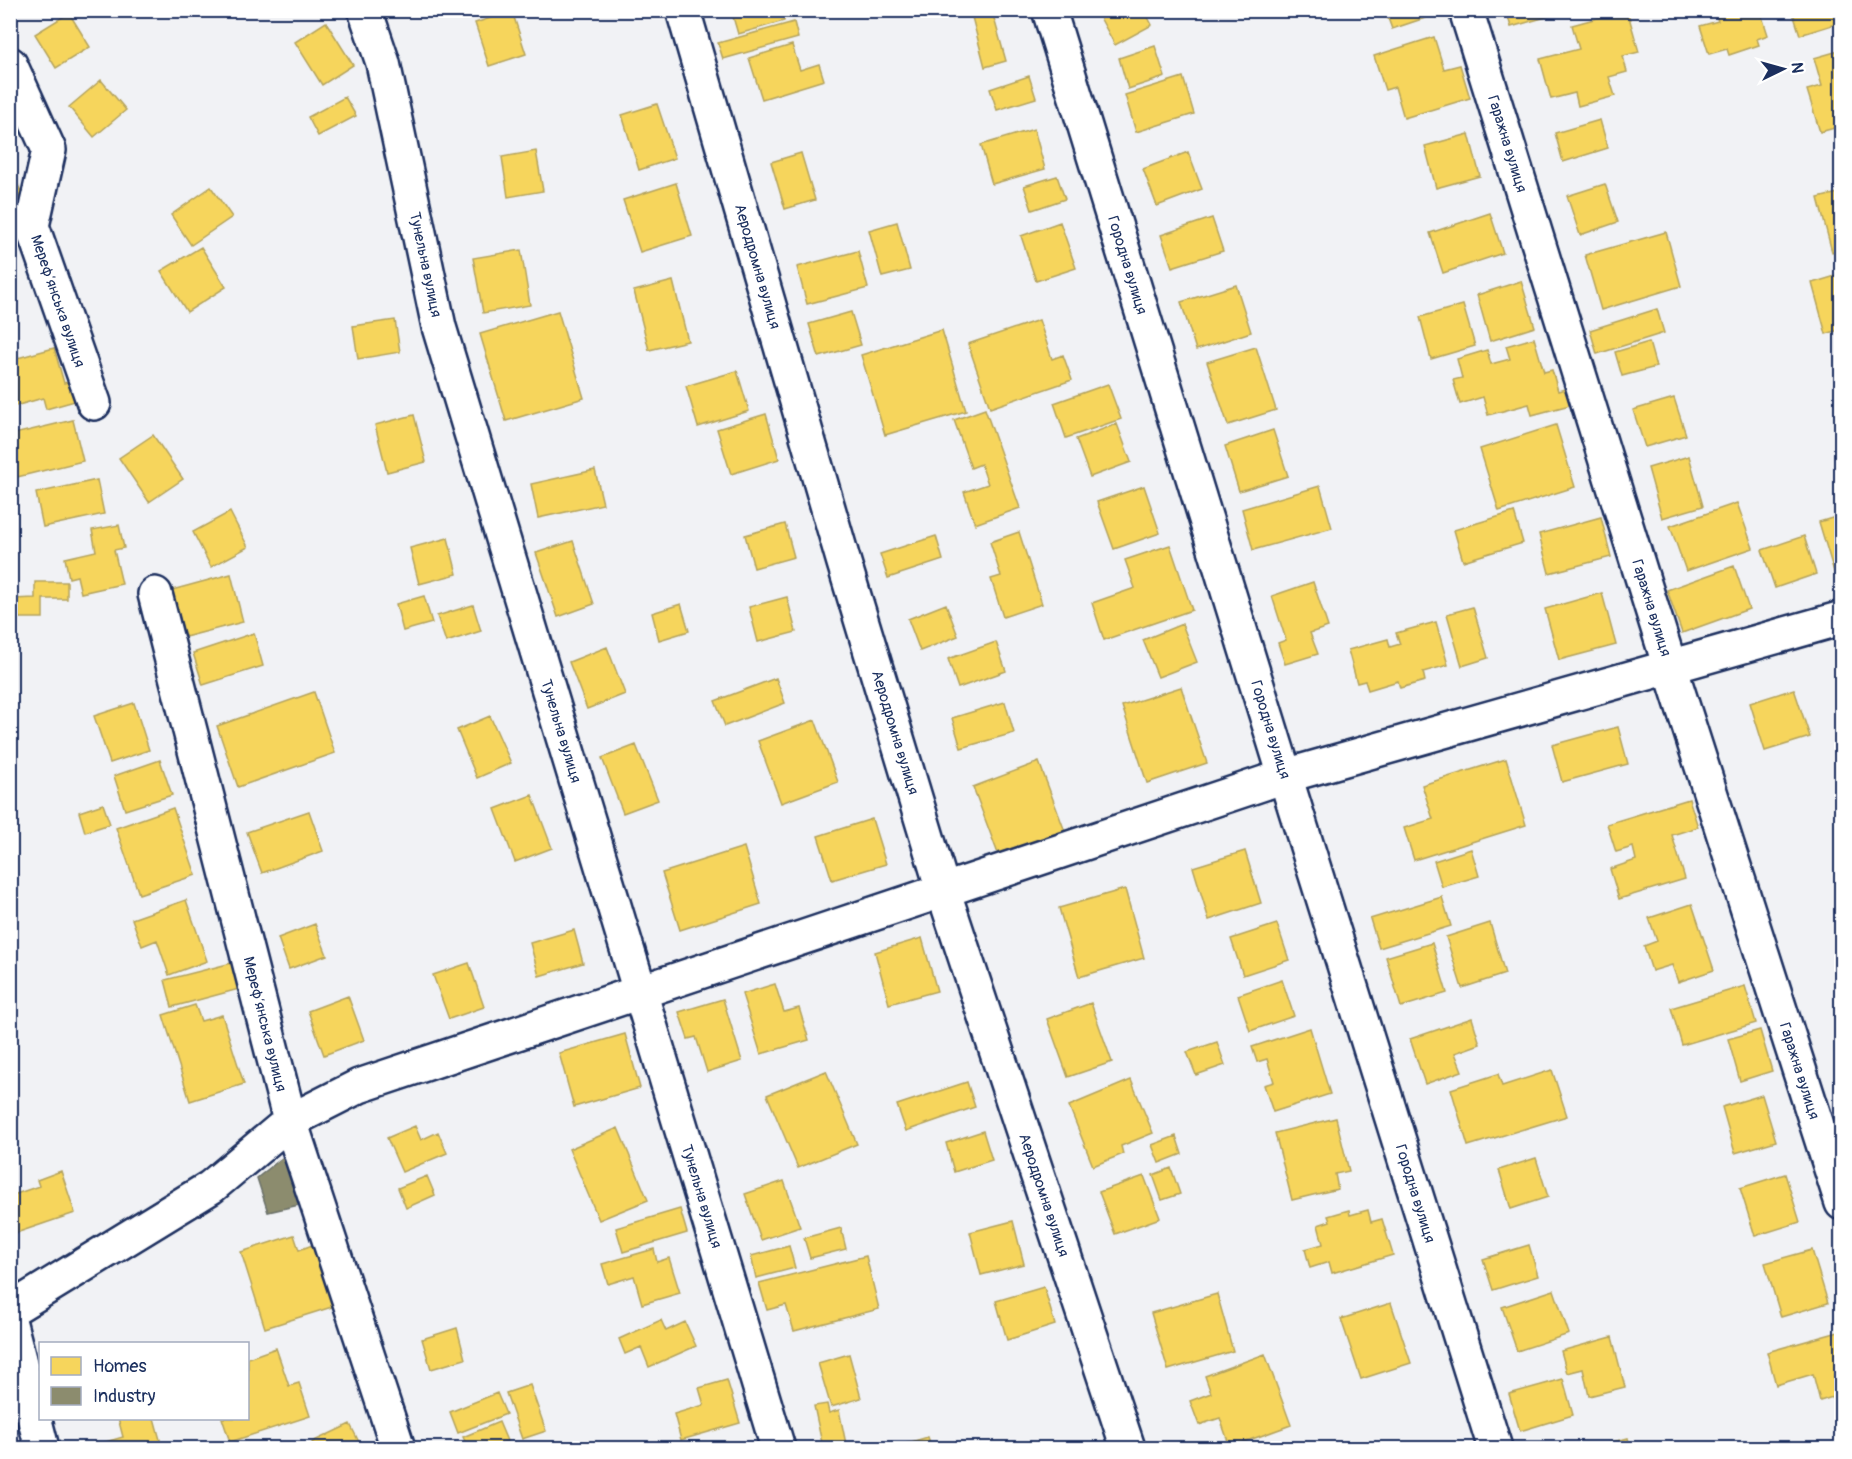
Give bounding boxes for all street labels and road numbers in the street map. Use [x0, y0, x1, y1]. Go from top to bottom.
street label: Гаражна вулиця [1483, 93, 1531, 195]
street label: Аеродромна вулиця [730, 202, 784, 331]
street label: Тунельна вулиця [405, 210, 446, 319]
street label: Городна вулиця [1103, 214, 1151, 317]
street label: Мерефʼянська вулиця [26, 233, 89, 370]
street label: Гаражна вулиця [1627, 557, 1675, 659]
street label: Аеродромна вулиця [867, 668, 923, 797]
street label: Тунельна вулиця [536, 677, 585, 785]
street label: Городна вулиця [1246, 678, 1294, 781]
street label: Мерефʼянська вулиця [239, 955, 290, 1094]
street label: Гаражна вулиця [1775, 1020, 1823, 1122]
street label: Аеродромна вулиця [1014, 1131, 1073, 1259]
street label: Тунельна вулиця [677, 1142, 726, 1250]
street label: Городна вулиця [1391, 1142, 1439, 1245]

